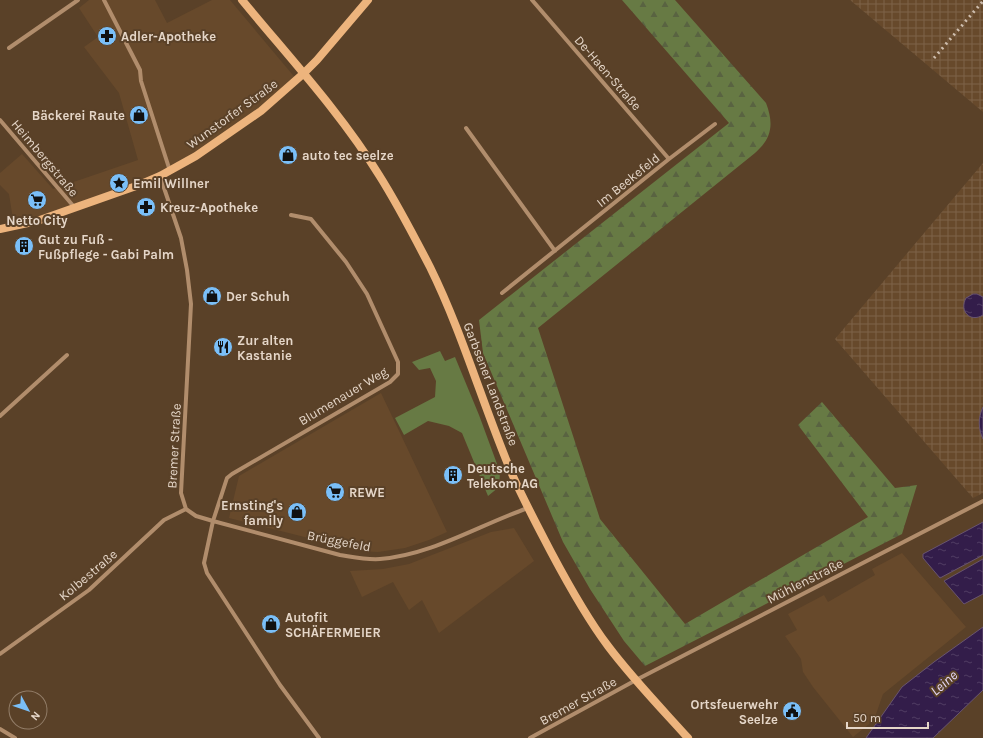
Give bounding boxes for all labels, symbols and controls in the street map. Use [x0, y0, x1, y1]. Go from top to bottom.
pharmacy icon: Adler-Apotheke [96, 25, 118, 47]
place label: Adler-Apotheke [121, 29, 216, 44]
street label: De-Haen-Straße [572, 33, 645, 114]
street label: Wunstorfer Straße [184, 76, 281, 152]
shop icon: Bäckerei Raute [128, 104, 150, 126]
place label: Bäckerei Raute [32, 108, 125, 123]
street label: Heimbergstraße [8, 116, 82, 200]
shop icon: auto tec seelze [277, 144, 299, 166]
place label: auto tec seelze [302, 148, 394, 163]
street label: Im Beekefeld [593, 150, 663, 210]
place icon: Emil Willner [108, 172, 130, 194]
place label: Emil Willner [133, 176, 210, 191]
supermarket icon: Netto City [26, 189, 48, 211]
pharmacy icon: Kreuz-Apotheke [135, 196, 157, 218]
place label: Kreuz-Apotheke [160, 200, 258, 215]
place label: Netto City [6, 213, 68, 228]
place label: Gut zu Fuß - Fußpflege - Gabi Palm [38, 232, 174, 262]
building icon: Gut zu Fuß - Fußpflege - Gabi Palm [13, 235, 35, 257]
shop icon: Der Schuh [201, 285, 223, 307]
place label: Der Schuh [226, 289, 290, 304]
street label: Garbsener Landstraße [461, 320, 522, 448]
place label: Zur alten Kastanie [237, 333, 293, 363]
restaurant icon: Zur alten Kastanie [212, 336, 234, 358]
street label: Blumenauer Weg [296, 363, 391, 428]
street label: Bremer Straße [164, 403, 184, 489]
place label: Deutsche Telekom AG [467, 461, 538, 491]
building icon: Deutsche Telekom AG [442, 464, 464, 486]
supermarket icon: REWE [324, 481, 346, 503]
place label: REWE [349, 485, 385, 500]
place label: Ernsting's family [221, 498, 283, 528]
shop icon: Ernsting's family [286, 501, 308, 523]
street label: Brüggefeld [306, 527, 372, 555]
street label: Kolbestraße [56, 546, 120, 604]
street label: Mühlenstraße [765, 555, 846, 607]
place label: Autofit SCHÄFERMEIER [285, 610, 381, 640]
shop icon: Autofit SCHÄFERMEIER [260, 613, 282, 635]
water label: Leine [927, 666, 961, 699]
street label: Bremer Straße [537, 674, 619, 728]
north arrow [8, 690, 48, 730]
place label: Ortsfeuerwehr Seelze [691, 697, 779, 727]
public building icon: Ortsfeuerwehr Seelze [781, 700, 803, 722]
scale bar [847, 704, 928, 730]
text: N [28, 709, 43, 723]
text: 50 m [853, 711, 881, 725]

